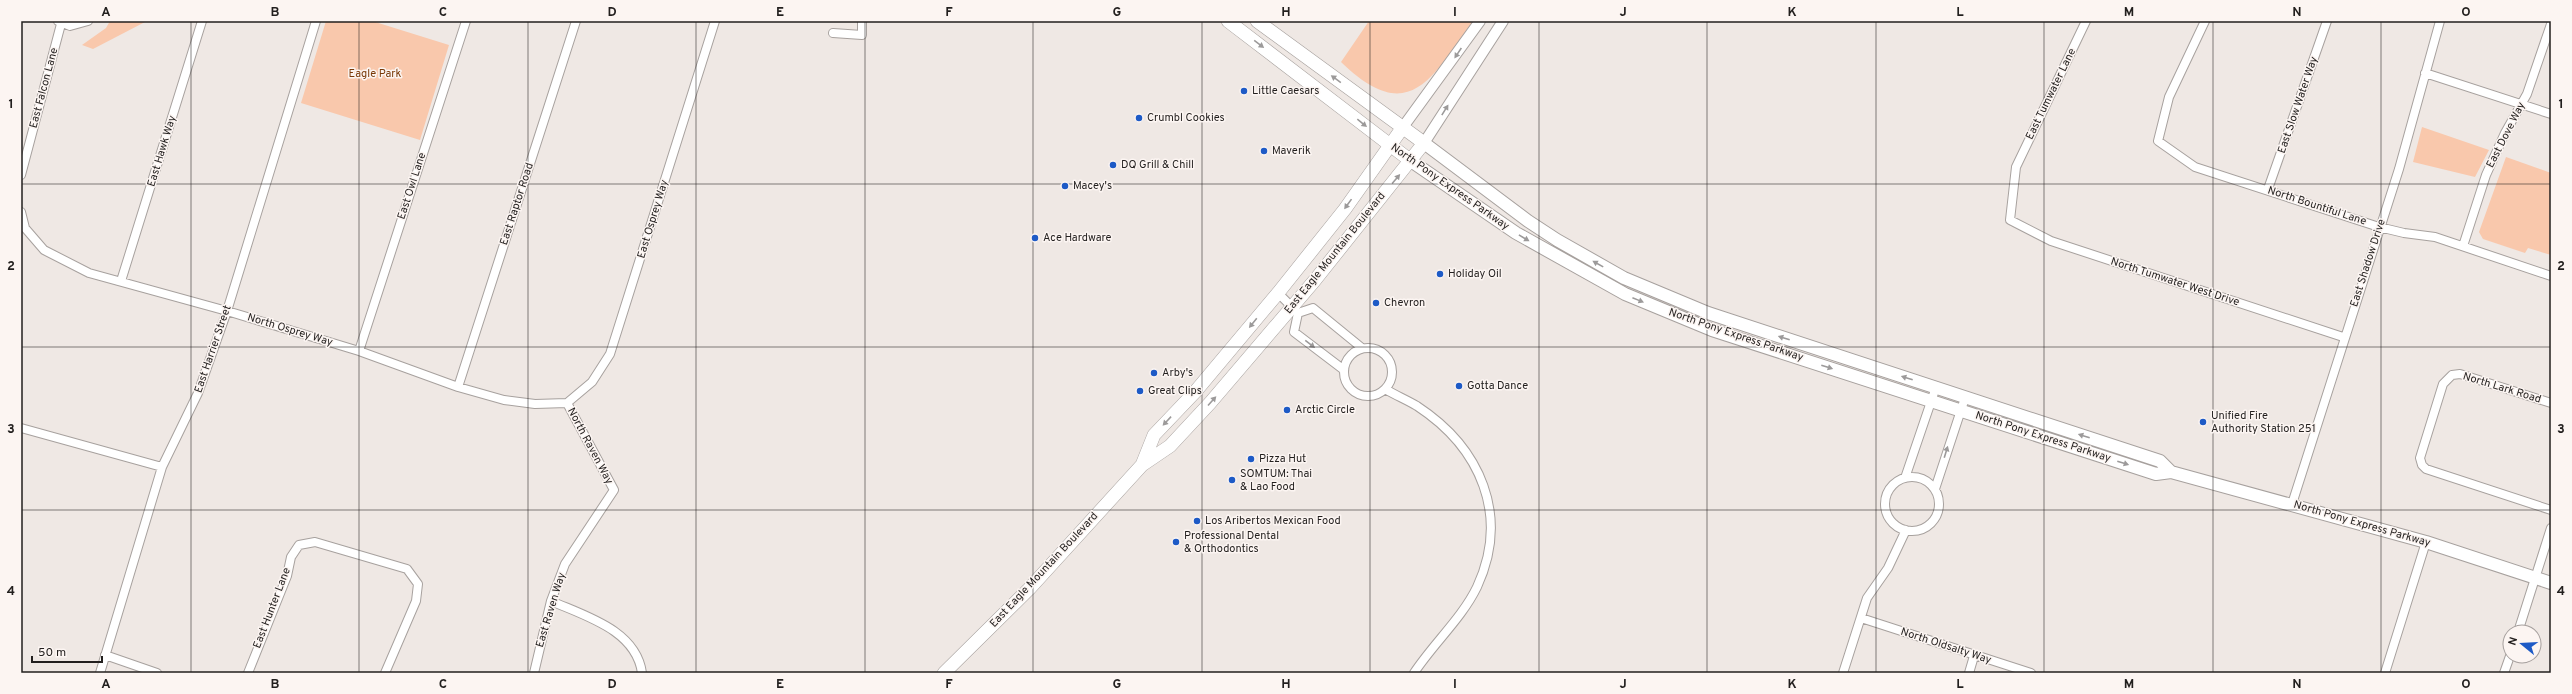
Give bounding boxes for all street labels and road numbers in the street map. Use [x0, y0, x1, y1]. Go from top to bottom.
street label: East Falcon Lane [27, 46, 62, 130]
street label: East Tumwater Lane [2023, 46, 2079, 142]
street label: East Slow Water Way [2275, 54, 2321, 155]
street label: East Dove Way [2483, 100, 2529, 170]
street label: East Hawk Way [145, 114, 180, 188]
street label: North Pony Express Parkway [1388, 141, 1512, 233]
street label: East Owl Lane [395, 151, 429, 221]
street label: East Raptor Road [497, 161, 537, 247]
street label: East Osprey Way [634, 178, 672, 260]
street label: North Bountiful Lane [2266, 183, 2368, 229]
street label: East Eagle Mountain Boulevard [1282, 189, 1388, 317]
street label: East Shadow Drive [2347, 217, 2389, 309]
street label: North Tumwater West Drive [2109, 255, 2241, 310]
street label: East Harrier Street [191, 303, 235, 395]
street label: North Pony Express Parkway [1667, 305, 1805, 365]
street label: North Osprey Way [246, 310, 335, 350]
street label: North Lark Road [2461, 369, 2543, 407]
street label: North Raven Way [564, 405, 616, 487]
street label: North Pony Express Parkway [1973, 408, 2113, 466]
street label: North Pony Express Parkway [2292, 498, 2432, 550]
street label: East Eagle Mountain Boulevard [987, 509, 1101, 631]
street label: East Hunter Lane [250, 566, 294, 650]
street label: East Raven Way [533, 571, 569, 649]
street label: North Oldsalty Way [1899, 625, 1993, 667]

